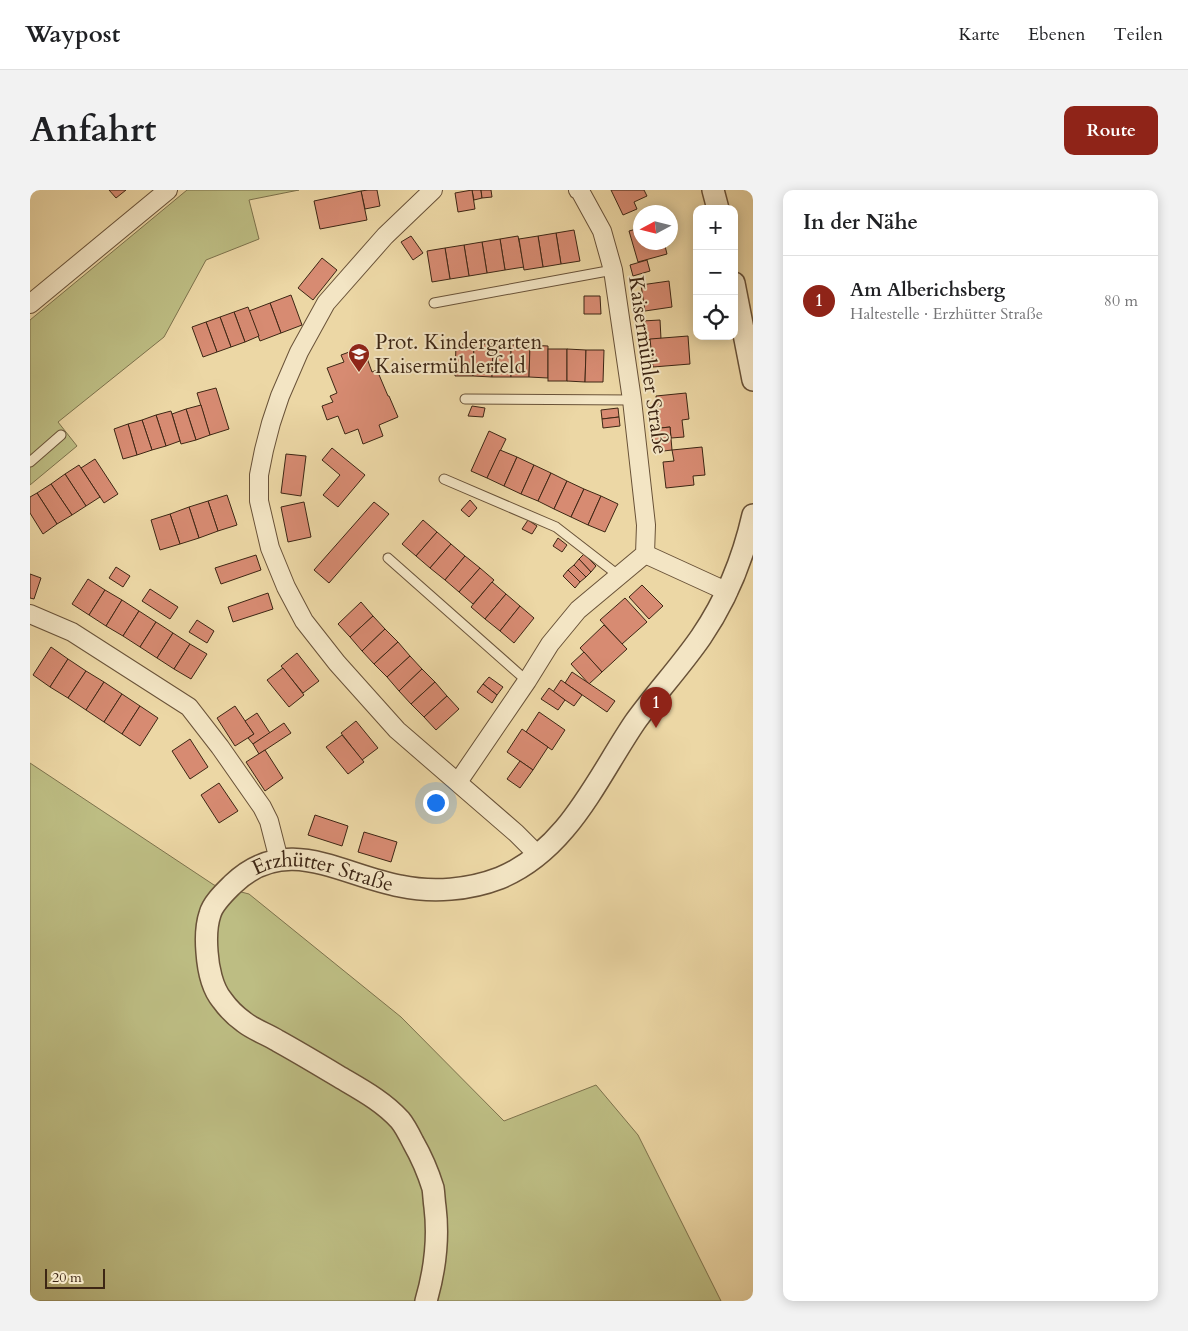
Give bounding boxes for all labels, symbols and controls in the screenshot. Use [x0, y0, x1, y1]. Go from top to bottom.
text: Waypost [25, 18, 120, 51]
text: Karte [958, 22, 1000, 47]
text: Ebenen [1028, 22, 1086, 47]
text: Teilen [1114, 22, 1163, 47]
text: Anfahrt [30, 106, 156, 154]
button: Route [1064, 106, 1158, 155]
north arrow [633, 205, 678, 250]
map controls [693, 205, 738, 340]
button: + [693, 205, 738, 250]
text: In der Nähe [803, 208, 918, 237]
button: − [693, 250, 738, 295]
street label: Kaisermühler Straße [621, 274, 675, 456]
text: Am Alberichsberg [850, 277, 1005, 303]
text: 1 [815, 290, 823, 312]
text: 80 m [1104, 290, 1138, 312]
button: locate [693, 295, 738, 340]
text: Haltestelle · Erzhütter Straße [850, 303, 1043, 325]
place label: Prot. Kindergarten Kaisermühlerfeld [375, 328, 543, 381]
school or university icon: Prot. Kindergarten Kaisermühlerfeld [347, 342, 371, 373]
pin: 1 [640, 687, 672, 728]
your location [423, 790, 449, 816]
street label: Erzhütter Straße [247, 845, 397, 899]
scale bar [45, 1266, 105, 1289]
text: 20 m [52, 1268, 82, 1287]

